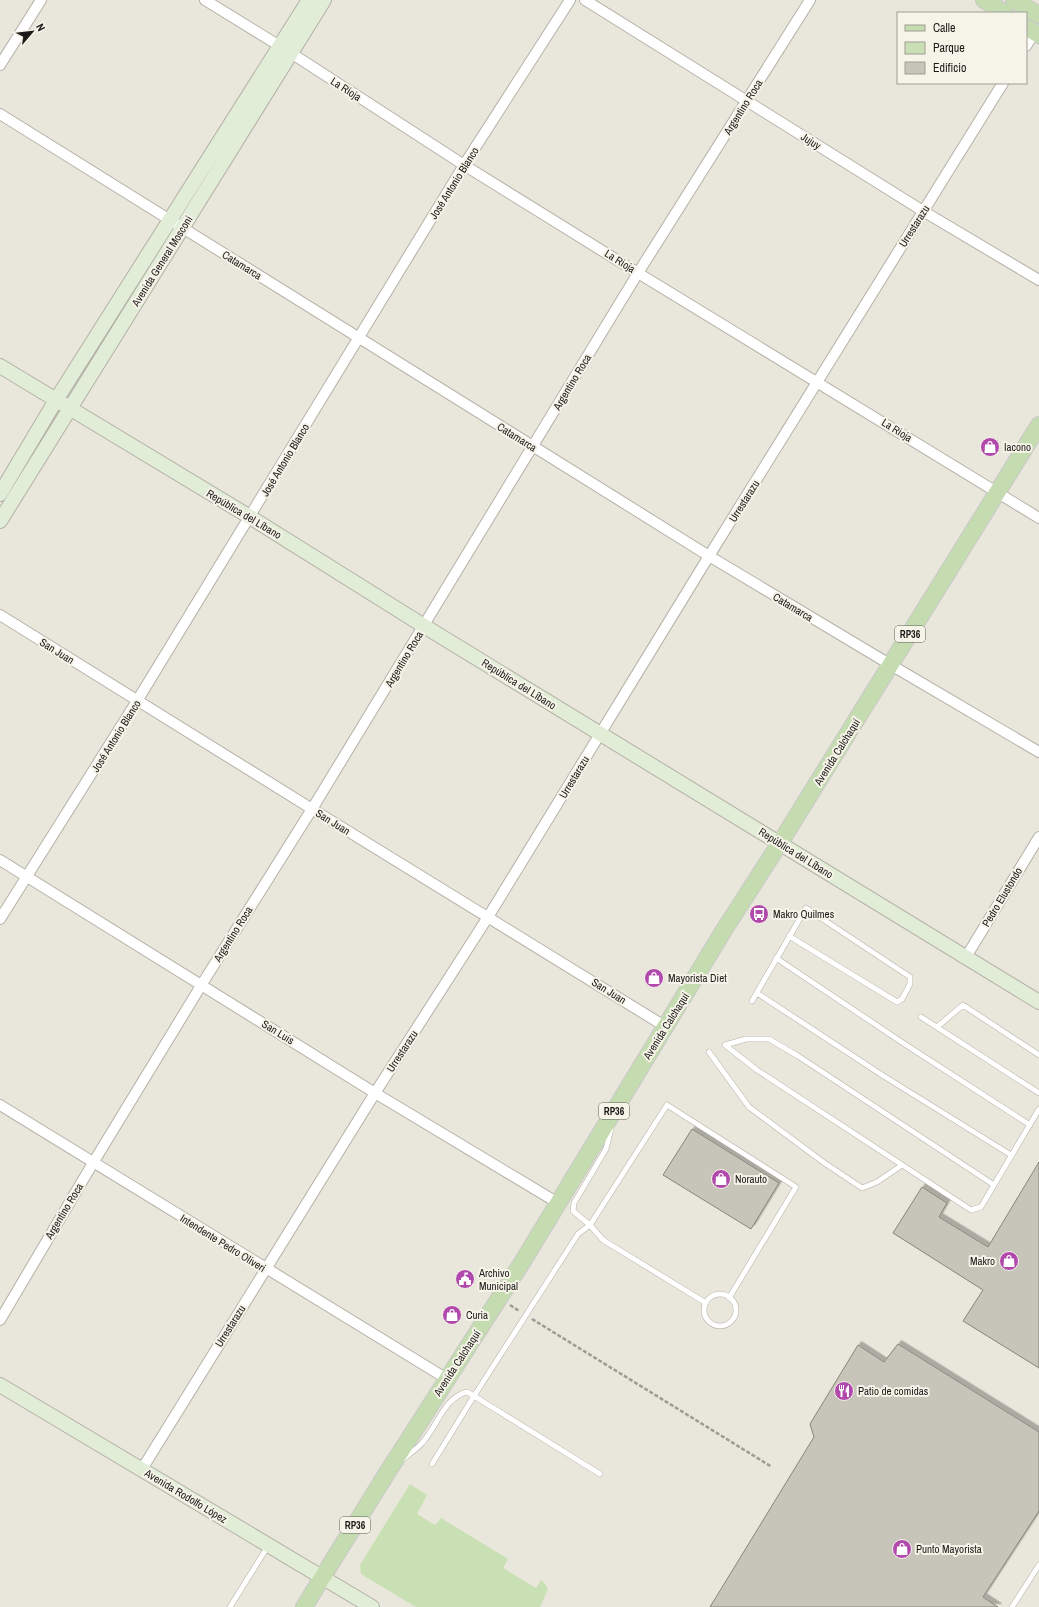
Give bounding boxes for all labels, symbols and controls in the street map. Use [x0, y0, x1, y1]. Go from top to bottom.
north arrow [12, 12, 52, 52]
legend [897, 12, 1027, 84]
text: Calle [933, 20, 955, 36]
text: N [33, 21, 49, 33]
text: Parque [933, 40, 965, 56]
text: Edificio [933, 60, 966, 76]
street label: La Rioja [328, 74, 364, 104]
street label: Argentino Roca [720, 77, 766, 138]
street label: Jujuy [798, 129, 824, 153]
street label: José Antonio Blanco [426, 144, 482, 222]
street label: Urrestarazu [896, 202, 932, 250]
street label: Avenida General Mosconi [128, 213, 196, 310]
street label: La Rioja [602, 246, 638, 276]
street label: Catamarca [220, 247, 264, 283]
street label: Argentino Roca [549, 352, 594, 413]
street label: La Rioja [879, 415, 915, 445]
street label: Catamarca [495, 419, 539, 455]
street label: José Antonio Blanco [258, 421, 312, 499]
shop icon: Iacono [979, 436, 1001, 458]
place label: Iacono [1004, 440, 1031, 454]
street label: Urrestarazu [726, 477, 762, 525]
street label: República del Líbano [204, 486, 284, 542]
street label: Catamarca [770, 590, 816, 624]
road number: RP36 [895, 626, 925, 642]
street label: Argentino Roca [381, 629, 426, 690]
street label: San Juan [37, 635, 77, 667]
street label: República del Líbano [479, 655, 559, 713]
street label: José Antonio Blanco [88, 697, 144, 775]
street label: Avenida Calchaquí [810, 716, 863, 789]
street label: Urrestarazu [556, 753, 592, 801]
street label: San Juan [313, 806, 353, 838]
street label: República del Líbano [756, 824, 836, 882]
street label: Pedro Elustondo [979, 865, 1025, 929]
bus stop icon: Makro Quilmes [748, 903, 770, 925]
street label: Argentino Roca [210, 904, 256, 965]
place label: Makro Quilmes [773, 907, 835, 921]
shop icon: Mayorista Diet [643, 967, 665, 989]
place label: Mayorista Diet [668, 971, 727, 985]
street label: San Juan [589, 975, 629, 1007]
street label: Avenida Calchaquí [639, 990, 692, 1063]
street label: San Luis [259, 1017, 297, 1048]
street label: Urrestarazu [383, 1027, 421, 1075]
road number: RP36 [599, 1103, 629, 1119]
shop icon: Norauto [710, 1168, 732, 1190]
place label: Norauto [735, 1172, 767, 1186]
street label: Argentino Roca [41, 1181, 86, 1242]
street label: Intendente Pedro Oliveri [178, 1211, 268, 1275]
shop icon: Makro [998, 1250, 1020, 1272]
place label: Makro [970, 1254, 995, 1268]
place label: Archivo Municipal [478, 1266, 518, 1293]
public building icon: Archivo Municipal [454, 1268, 476, 1290]
street label: Urrestarazu [212, 1302, 248, 1350]
shop icon: Curia [441, 1304, 463, 1326]
place label: Curia [466, 1308, 488, 1322]
street label: Avenida Calchaquí [430, 1327, 484, 1400]
restaurant icon: Patio de comidas [833, 1380, 855, 1402]
place label: Patio de comidas [858, 1384, 929, 1398]
street label: Avenida Rodolfo López [141, 1465, 230, 1526]
road number: RP36 [340, 1517, 370, 1533]
shop icon: Punto Mayorista [891, 1538, 913, 1560]
place label: Punto Mayorista [916, 1542, 982, 1556]

